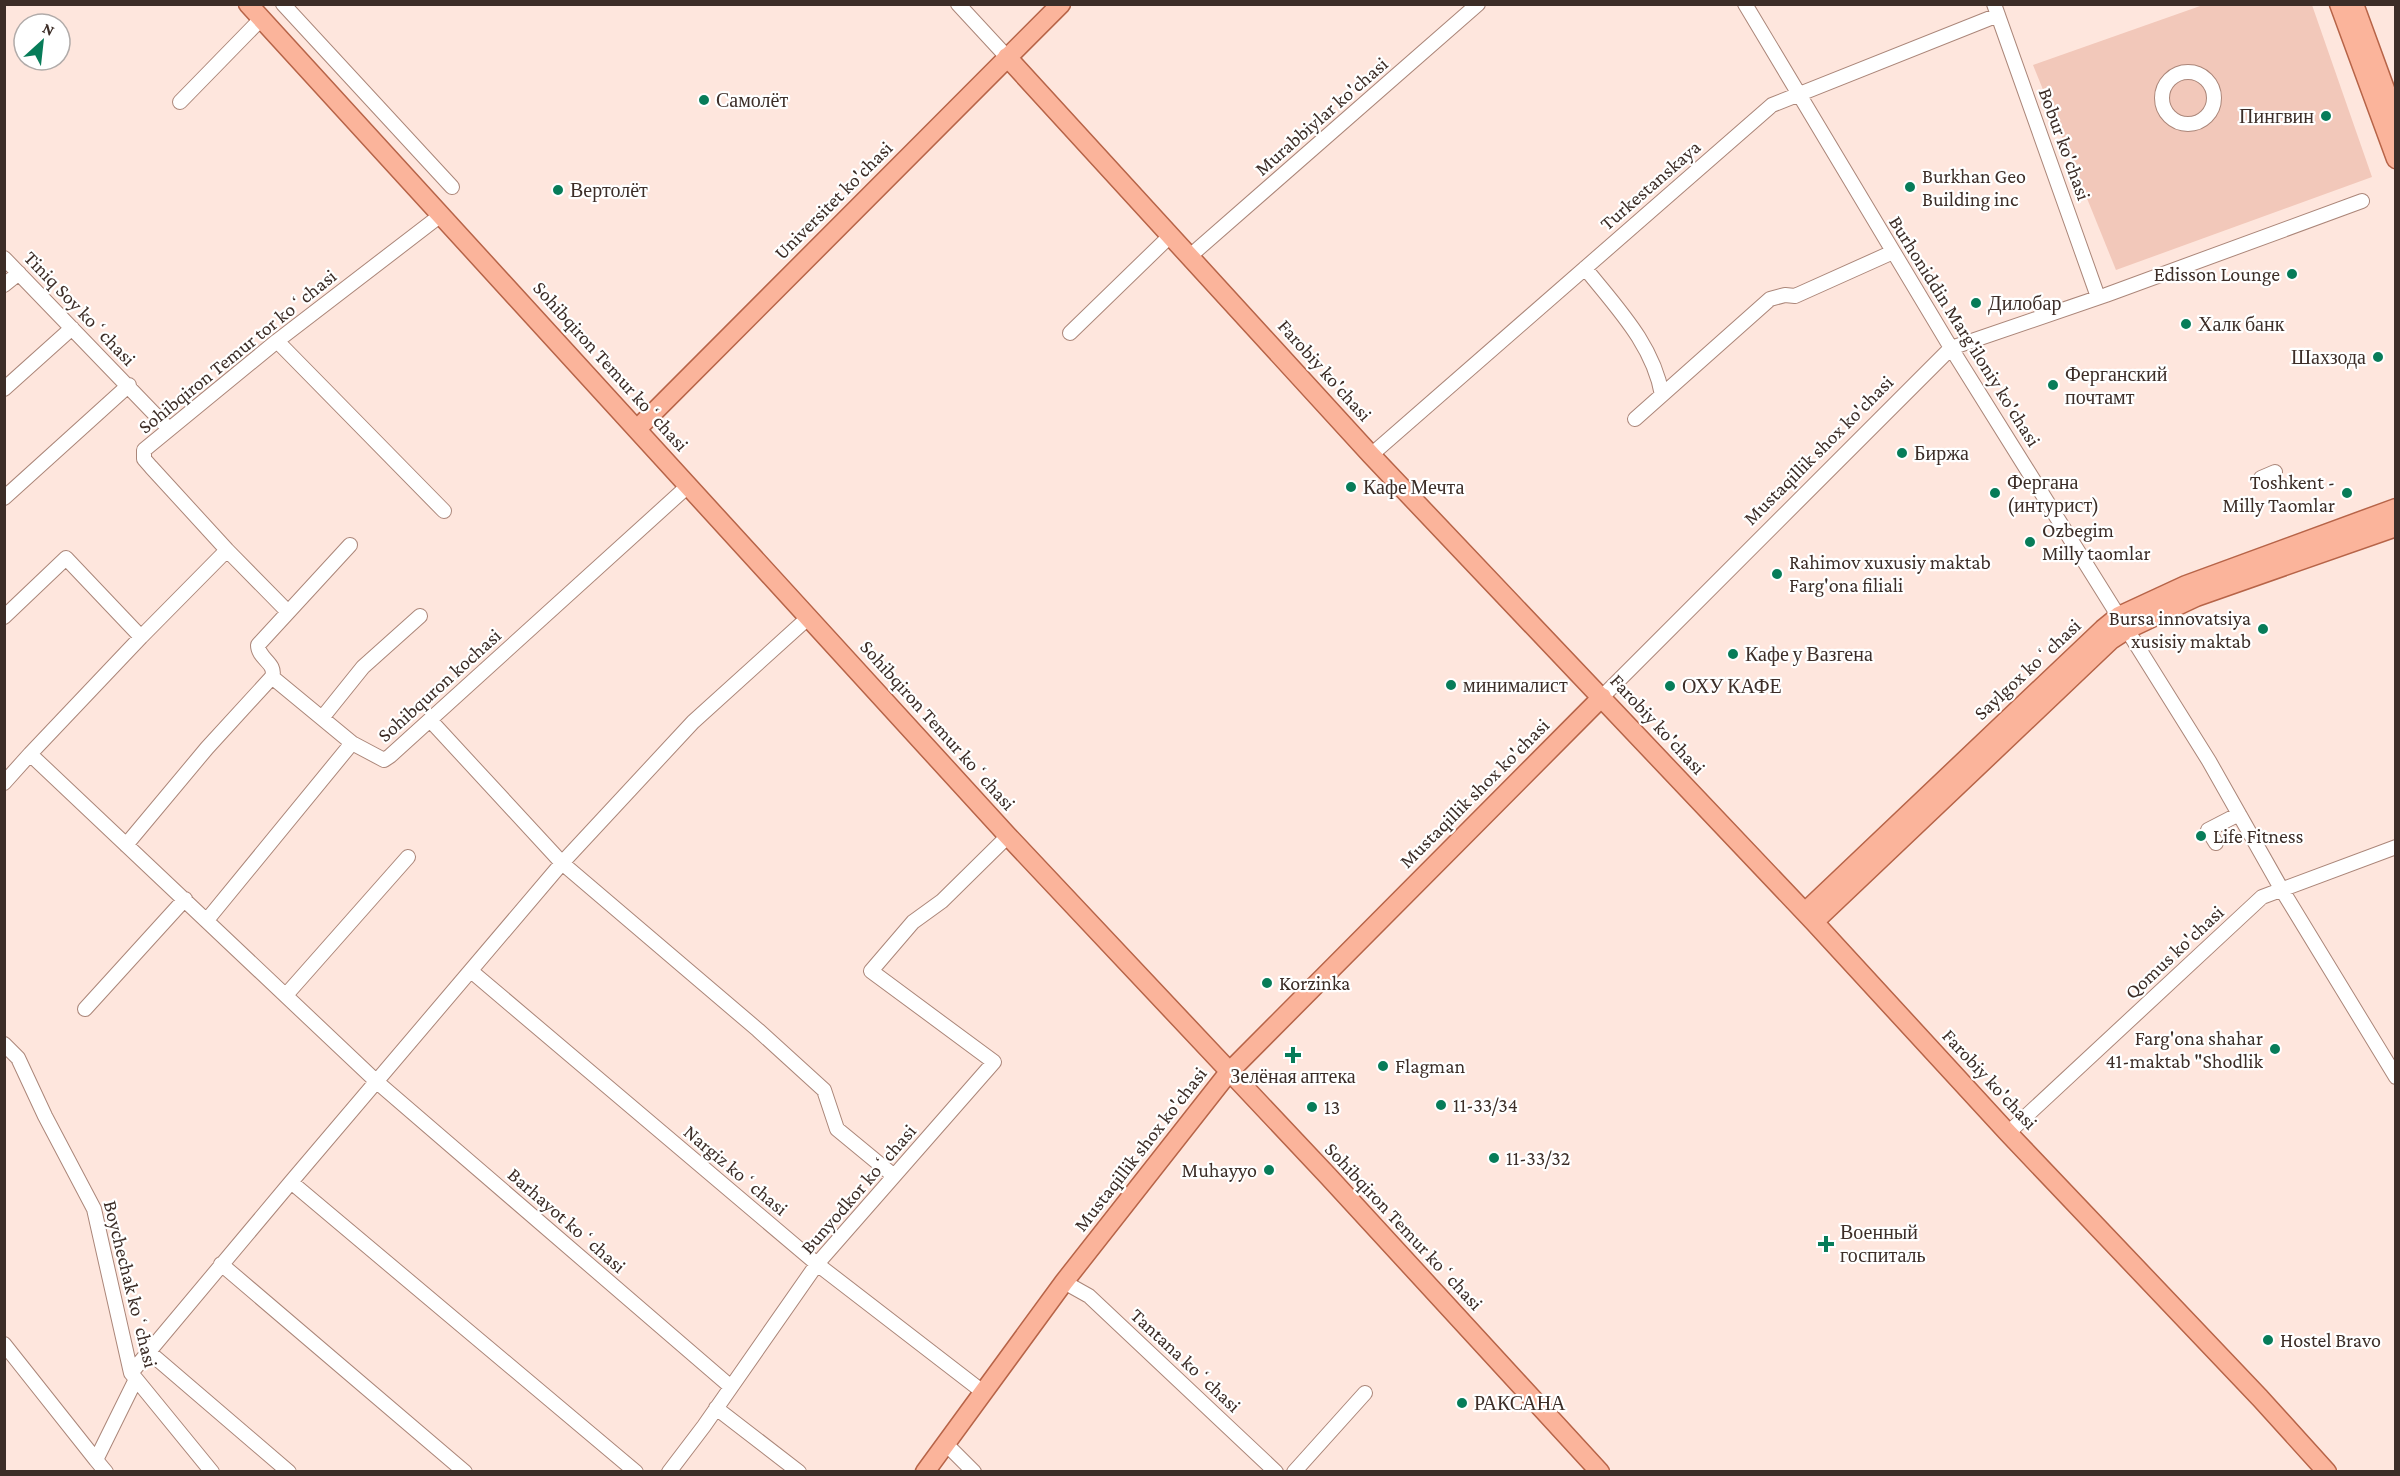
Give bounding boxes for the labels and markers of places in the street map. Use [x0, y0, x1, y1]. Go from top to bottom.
place label: Самолёт [716, 89, 788, 111]
marker: Самолёт [697, 93, 711, 107]
place label: Пингвин [2239, 105, 2314, 127]
marker: Пингвин [2319, 109, 2333, 123]
place label: Burkhan Geo Building inc [1922, 165, 2026, 211]
place label: Вертолёт [570, 179, 648, 202]
marker: Burkhan Geo Building inc [1903, 180, 1917, 194]
marker: Вертолёт [551, 183, 565, 197]
place label: Edisson Lounge [2154, 263, 2280, 286]
marker: Edisson Lounge [2285, 267, 2299, 281]
place label: Дилобар [1988, 292, 2061, 315]
marker: Дилобар [1969, 296, 1983, 310]
place label: Халк банк [2198, 313, 2285, 335]
marker: Халк банк [2179, 317, 2193, 331]
place label: Шахзода [2291, 346, 2366, 369]
marker: Шахзода [2371, 350, 2385, 364]
place label: Ферганский почтамт [2065, 363, 2168, 408]
marker: Ферганский почтамт [2046, 378, 2060, 392]
place label: Биржа [1914, 442, 1969, 465]
marker: Биржа [1895, 446, 1909, 460]
place label: Фергана (интурист) [2007, 471, 2099, 517]
place label: Toshkent - Milly Taomlar [2223, 471, 2335, 517]
place label: Кафе Мечта [1363, 476, 1464, 499]
marker: Кафе Мечта [1344, 480, 1358, 494]
marker: Фергана (интурист) [1988, 486, 2002, 500]
marker: Toshkent - Milly Taomlar [2340, 486, 2354, 500]
place label: Ozbegim Milly taomlar [2042, 519, 2151, 565]
marker: Ozbegim Milly taomlar [2023, 535, 2037, 549]
place label: Rahimov xuxusiy maktab Farg'ona filiali [1789, 551, 1991, 597]
marker: Rahimov xuxusiy maktab Farg'ona filiali [1770, 567, 1784, 581]
place label: Bursa innovatsiya xusisiy maktab [2109, 607, 2251, 653]
marker: Bursa innovatsiya xusisiy maktab [2256, 622, 2270, 636]
place label: Кафе у Вазгена [1745, 643, 1873, 666]
marker: Кафе у Вазгена [1726, 647, 1740, 661]
place label: минималист [1463, 674, 1568, 696]
place label: ОХУ КАФЕ [1682, 675, 1782, 697]
marker: минималист [1444, 678, 1458, 692]
marker: ОХУ КАФЕ [1663, 679, 1677, 693]
place label: Life Fitness [2213, 825, 2304, 847]
marker: Life Fitness [2194, 829, 2208, 843]
place label: Korzinka [1279, 972, 1350, 994]
marker: Korzinka [1260, 976, 1274, 990]
place label: Farg'ona shahar 41-maktab "Shodlik [2105, 1027, 2263, 1072]
marker: Farg'ona shahar 41-maktab "Shodlik [2268, 1042, 2282, 1056]
marker: Зелёная аптека [1286, 1048, 1300, 1062]
place label: Flagman [1395, 1055, 1465, 1078]
marker: Flagman [1376, 1059, 1390, 1073]
place label: Зелёная аптека [1230, 1065, 1356, 1087]
place label: 11-33/34 [1453, 1094, 1518, 1116]
place label: 13 [1324, 1096, 1340, 1118]
marker: 11-33/34 [1434, 1098, 1448, 1112]
marker: 13 [1305, 1100, 1319, 1114]
place label: 11-33/32 [1506, 1147, 1570, 1169]
marker: 11-33/32 [1487, 1151, 1501, 1165]
place label: Muhayyo [1182, 1159, 1257, 1182]
marker: Muhayyo [1262, 1163, 1276, 1177]
place label: Военный госпиталь [1840, 1221, 1926, 1266]
marker: Военный госпиталь [1817, 1235, 1835, 1253]
place label: Hostel Bravo [2280, 1329, 2381, 1351]
marker: Hostel Bravo [2261, 1333, 2275, 1347]
place label: РАКСАНА [1474, 1392, 1566, 1414]
marker: РАКСАНА [1455, 1396, 1469, 1410]

